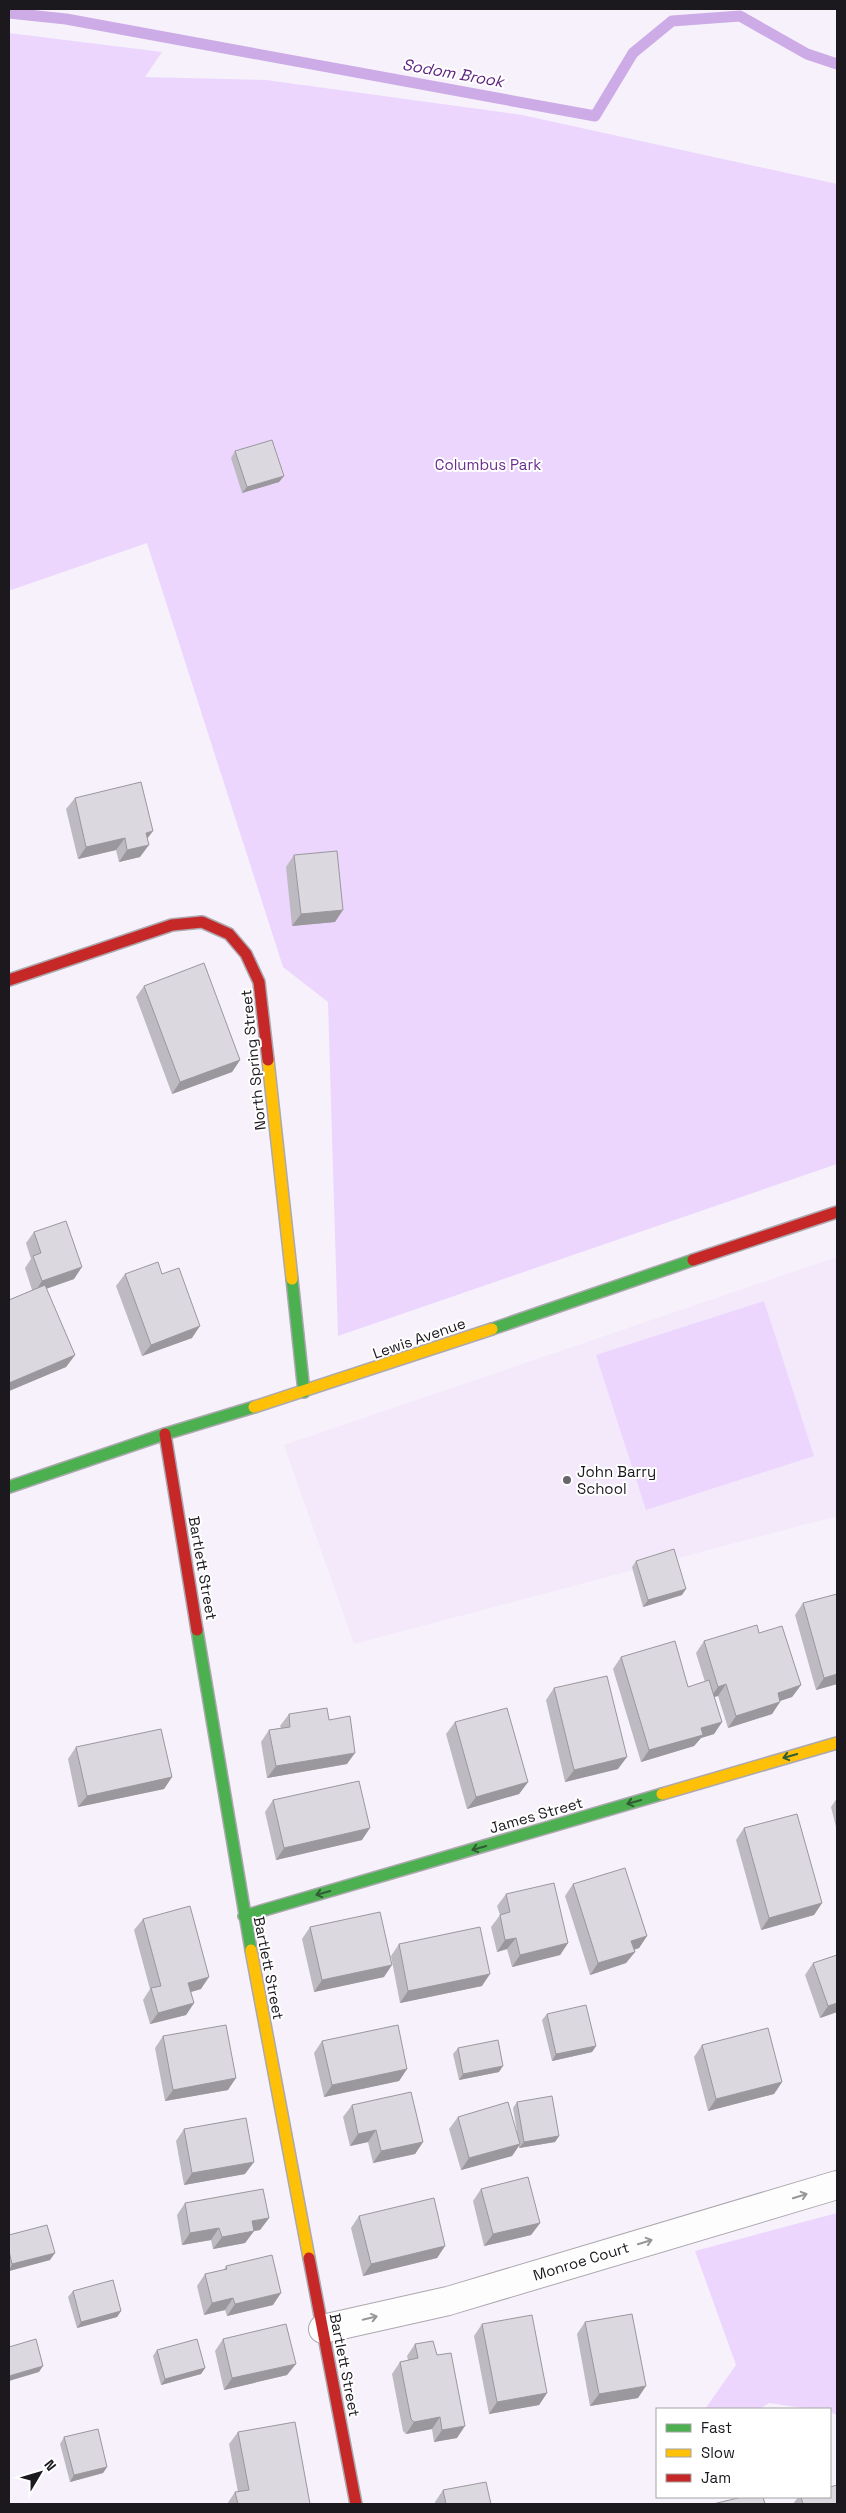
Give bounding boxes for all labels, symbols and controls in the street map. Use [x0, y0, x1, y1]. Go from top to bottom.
water label: Sodom Brook [401, 54, 508, 93]
park label: Columbus Park [435, 455, 541, 474]
street label: North Spring Street [236, 989, 270, 1131]
street label: Lewis Avenue [370, 1313, 468, 1363]
place label: John Barry School [577, 1462, 656, 1498]
marker: John Barry School [561, 1474, 573, 1486]
street label: Bartlett Street [185, 1515, 221, 1621]
one-way arrow [783, 1752, 799, 1762]
street label: James Street [487, 1793, 585, 1837]
one-way arrow [627, 1798, 643, 1807]
one-way arrow [471, 1843, 487, 1853]
one-way arrow [315, 1889, 331, 1899]
street label: Bartlett Street [250, 1915, 288, 2021]
one-way arrow [792, 2191, 808, 2200]
street label: Monroe Court [531, 2237, 631, 2285]
one-way arrow [636, 2237, 652, 2247]
street label: Bartlett Street [326, 2312, 364, 2418]
one-way arrow [362, 2313, 378, 2322]
legend [656, 2408, 831, 2498]
text: Fast [701, 2418, 732, 2437]
text: Slow [701, 2443, 735, 2462]
north arrow [15, 2448, 65, 2498]
text: N [40, 2456, 60, 2474]
text: Jam [701, 2468, 731, 2487]

